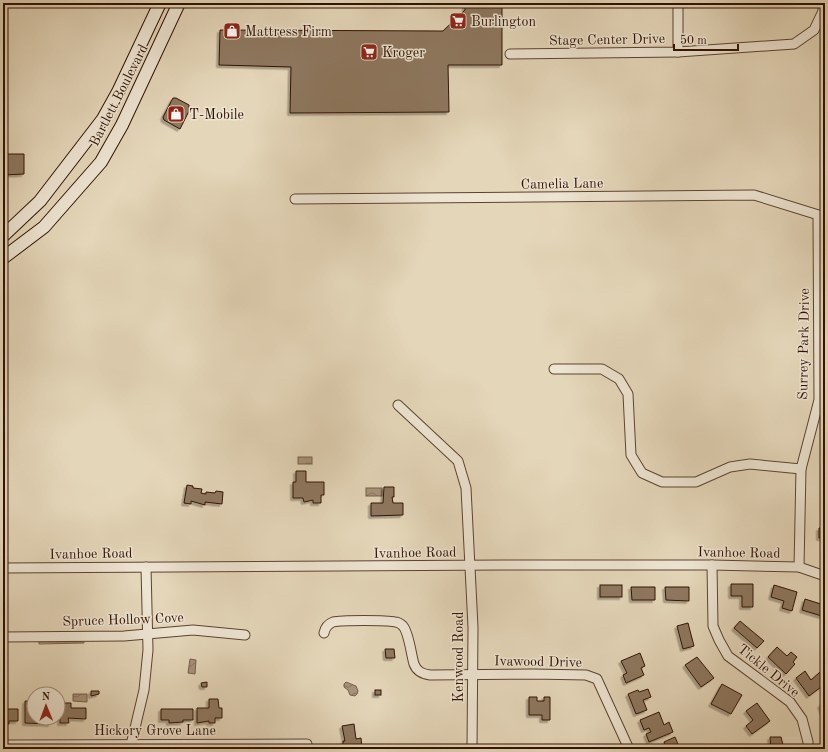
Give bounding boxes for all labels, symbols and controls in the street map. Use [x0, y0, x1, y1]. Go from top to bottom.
supermarket icon: Burlington [448, 11, 468, 31]
place label: Burlington [471, 15, 536, 29]
shop icon: Mattress Firm [222, 21, 242, 41]
place label: Mattress Firm [245, 25, 332, 39]
scale bar [674, 26, 738, 52]
street label: Stage Center Drive [549, 32, 665, 48]
text: 50 m [680, 34, 707, 47]
street label: Bartlett Boulevard [87, 42, 151, 149]
supermarket icon: Kroger [359, 42, 379, 62]
place label: Kroger [382, 46, 425, 60]
shop icon: T-Mobile [166, 104, 186, 124]
place label: T-Mobile [189, 108, 244, 122]
street label: Camelia Lane [521, 176, 603, 192]
street label: Surrey Park Drive [796, 288, 812, 400]
street label: Ivanhoe Road [373, 545, 457, 561]
street label: Ivanhoe Road [697, 545, 781, 561]
street label: Ivanhoe Road [49, 546, 133, 562]
street label: Spruce Hollow Cove [62, 611, 184, 629]
street label: Kenwood Road [452, 611, 466, 703]
street label: Tickle Drive [735, 642, 802, 700]
street label: Ivawood Drive [494, 654, 582, 670]
north arrow [26, 686, 66, 726]
text: N [42, 692, 51, 703]
street label: Hickory Grove Lane [94, 724, 216, 738]

